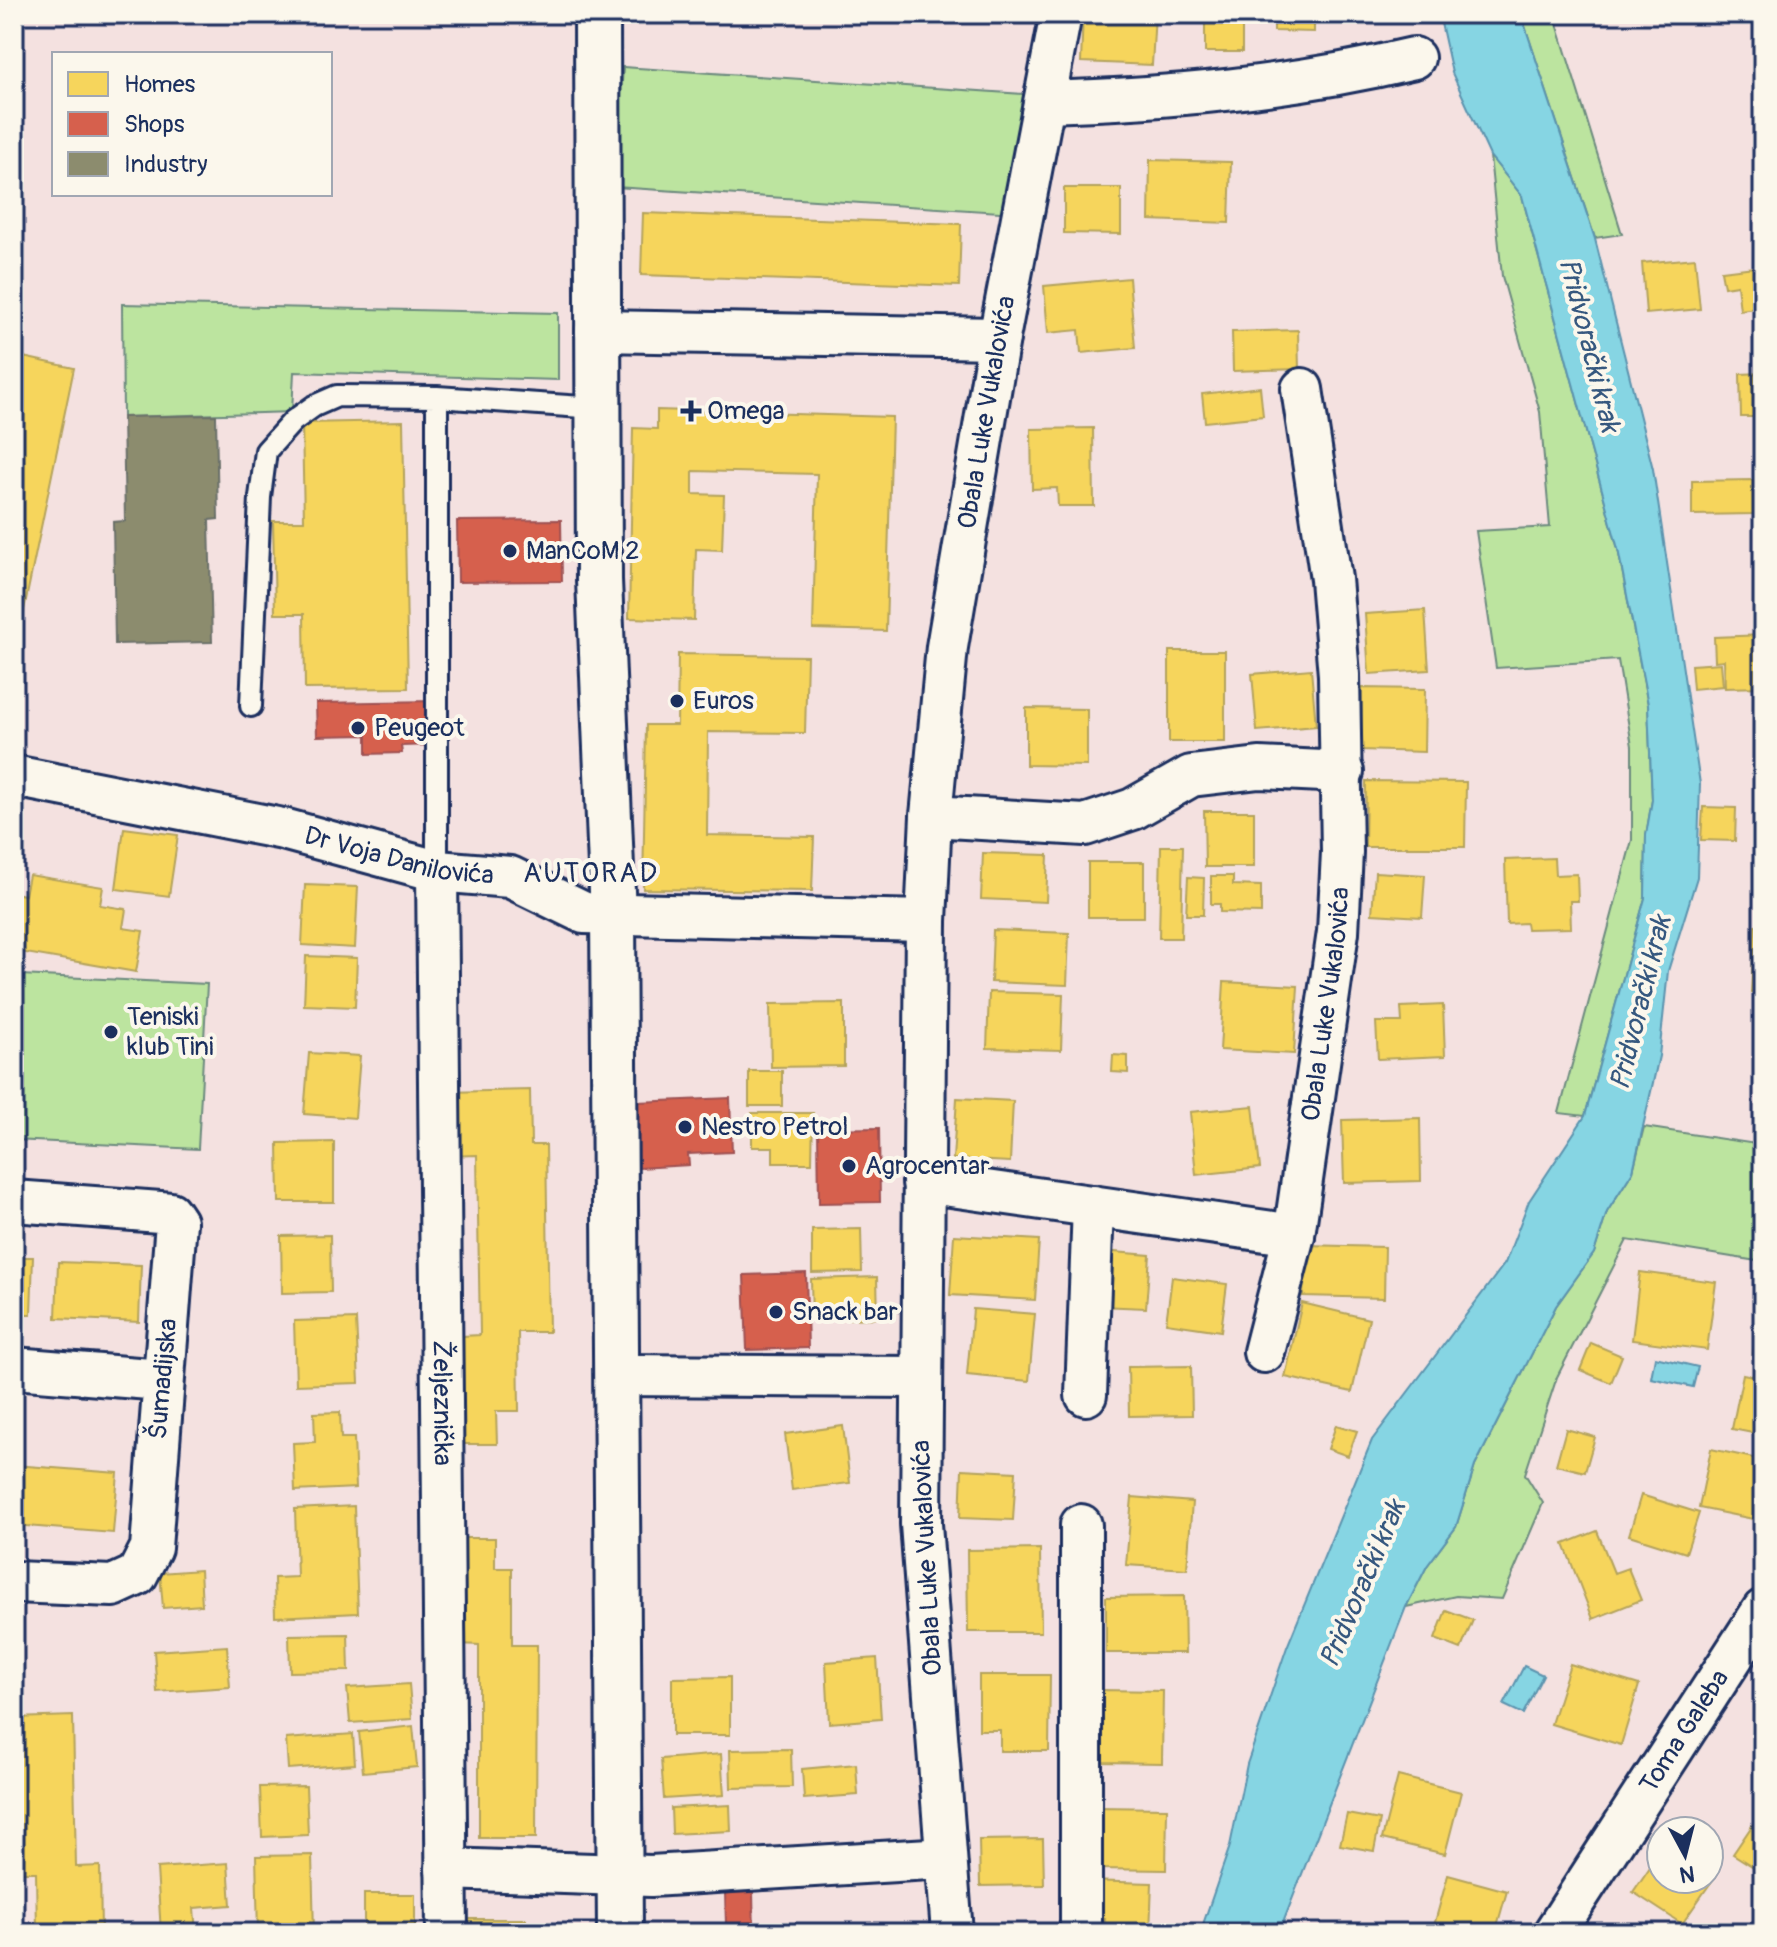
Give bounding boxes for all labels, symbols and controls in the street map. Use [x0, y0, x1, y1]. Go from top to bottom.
legend [52, 52, 332, 196]
text: Homes [124, 70, 196, 99]
text: Shops [124, 110, 185, 139]
text: Industry [124, 150, 207, 179]
water label: Pridvorački krak [1551, 254, 1628, 438]
street label: Obala Luke Vukalovića [951, 293, 1023, 531]
place label: Omega [707, 395, 785, 427]
marker: Omega [682, 402, 700, 420]
place label: ManCoM 2 [526, 535, 640, 567]
marker: ManCoM 2 [501, 542, 519, 560]
place label: Euros [693, 685, 754, 717]
marker: Euros [668, 692, 686, 710]
place label: Peugeot [374, 712, 465, 744]
marker: Peugeot [349, 719, 367, 737]
street label: Dr Voja Danilovića [301, 820, 495, 892]
district label: AUTORAD [523, 856, 659, 891]
street label: Obala Luke Vukalovića [1295, 886, 1356, 1123]
water label: Pridvorački krak [1603, 910, 1680, 1094]
place label: Teniski klub Tini [127, 1001, 214, 1063]
marker: Teniski klub Tini [102, 1023, 120, 1041]
place label: Nestro Petrol [701, 1111, 848, 1143]
marker: Nestro Petrol [676, 1118, 694, 1136]
place label: Agrocentar [865, 1150, 990, 1182]
marker: Agrocentar [840, 1157, 858, 1175]
place label: Snack bar [792, 1296, 899, 1328]
marker: Snack bar [767, 1303, 785, 1321]
street label: Šumadijska [141, 1317, 184, 1441]
street label: Željeznička [425, 1340, 459, 1466]
street label: Obala Luke Vukalovića [905, 1439, 949, 1677]
water label: Pridvorački krak [1312, 1493, 1415, 1673]
street label: Toma Galeba [1633, 1664, 1736, 1799]
north arrow [1645, 1815, 1725, 1895]
text: N [1678, 1859, 1696, 1889]

